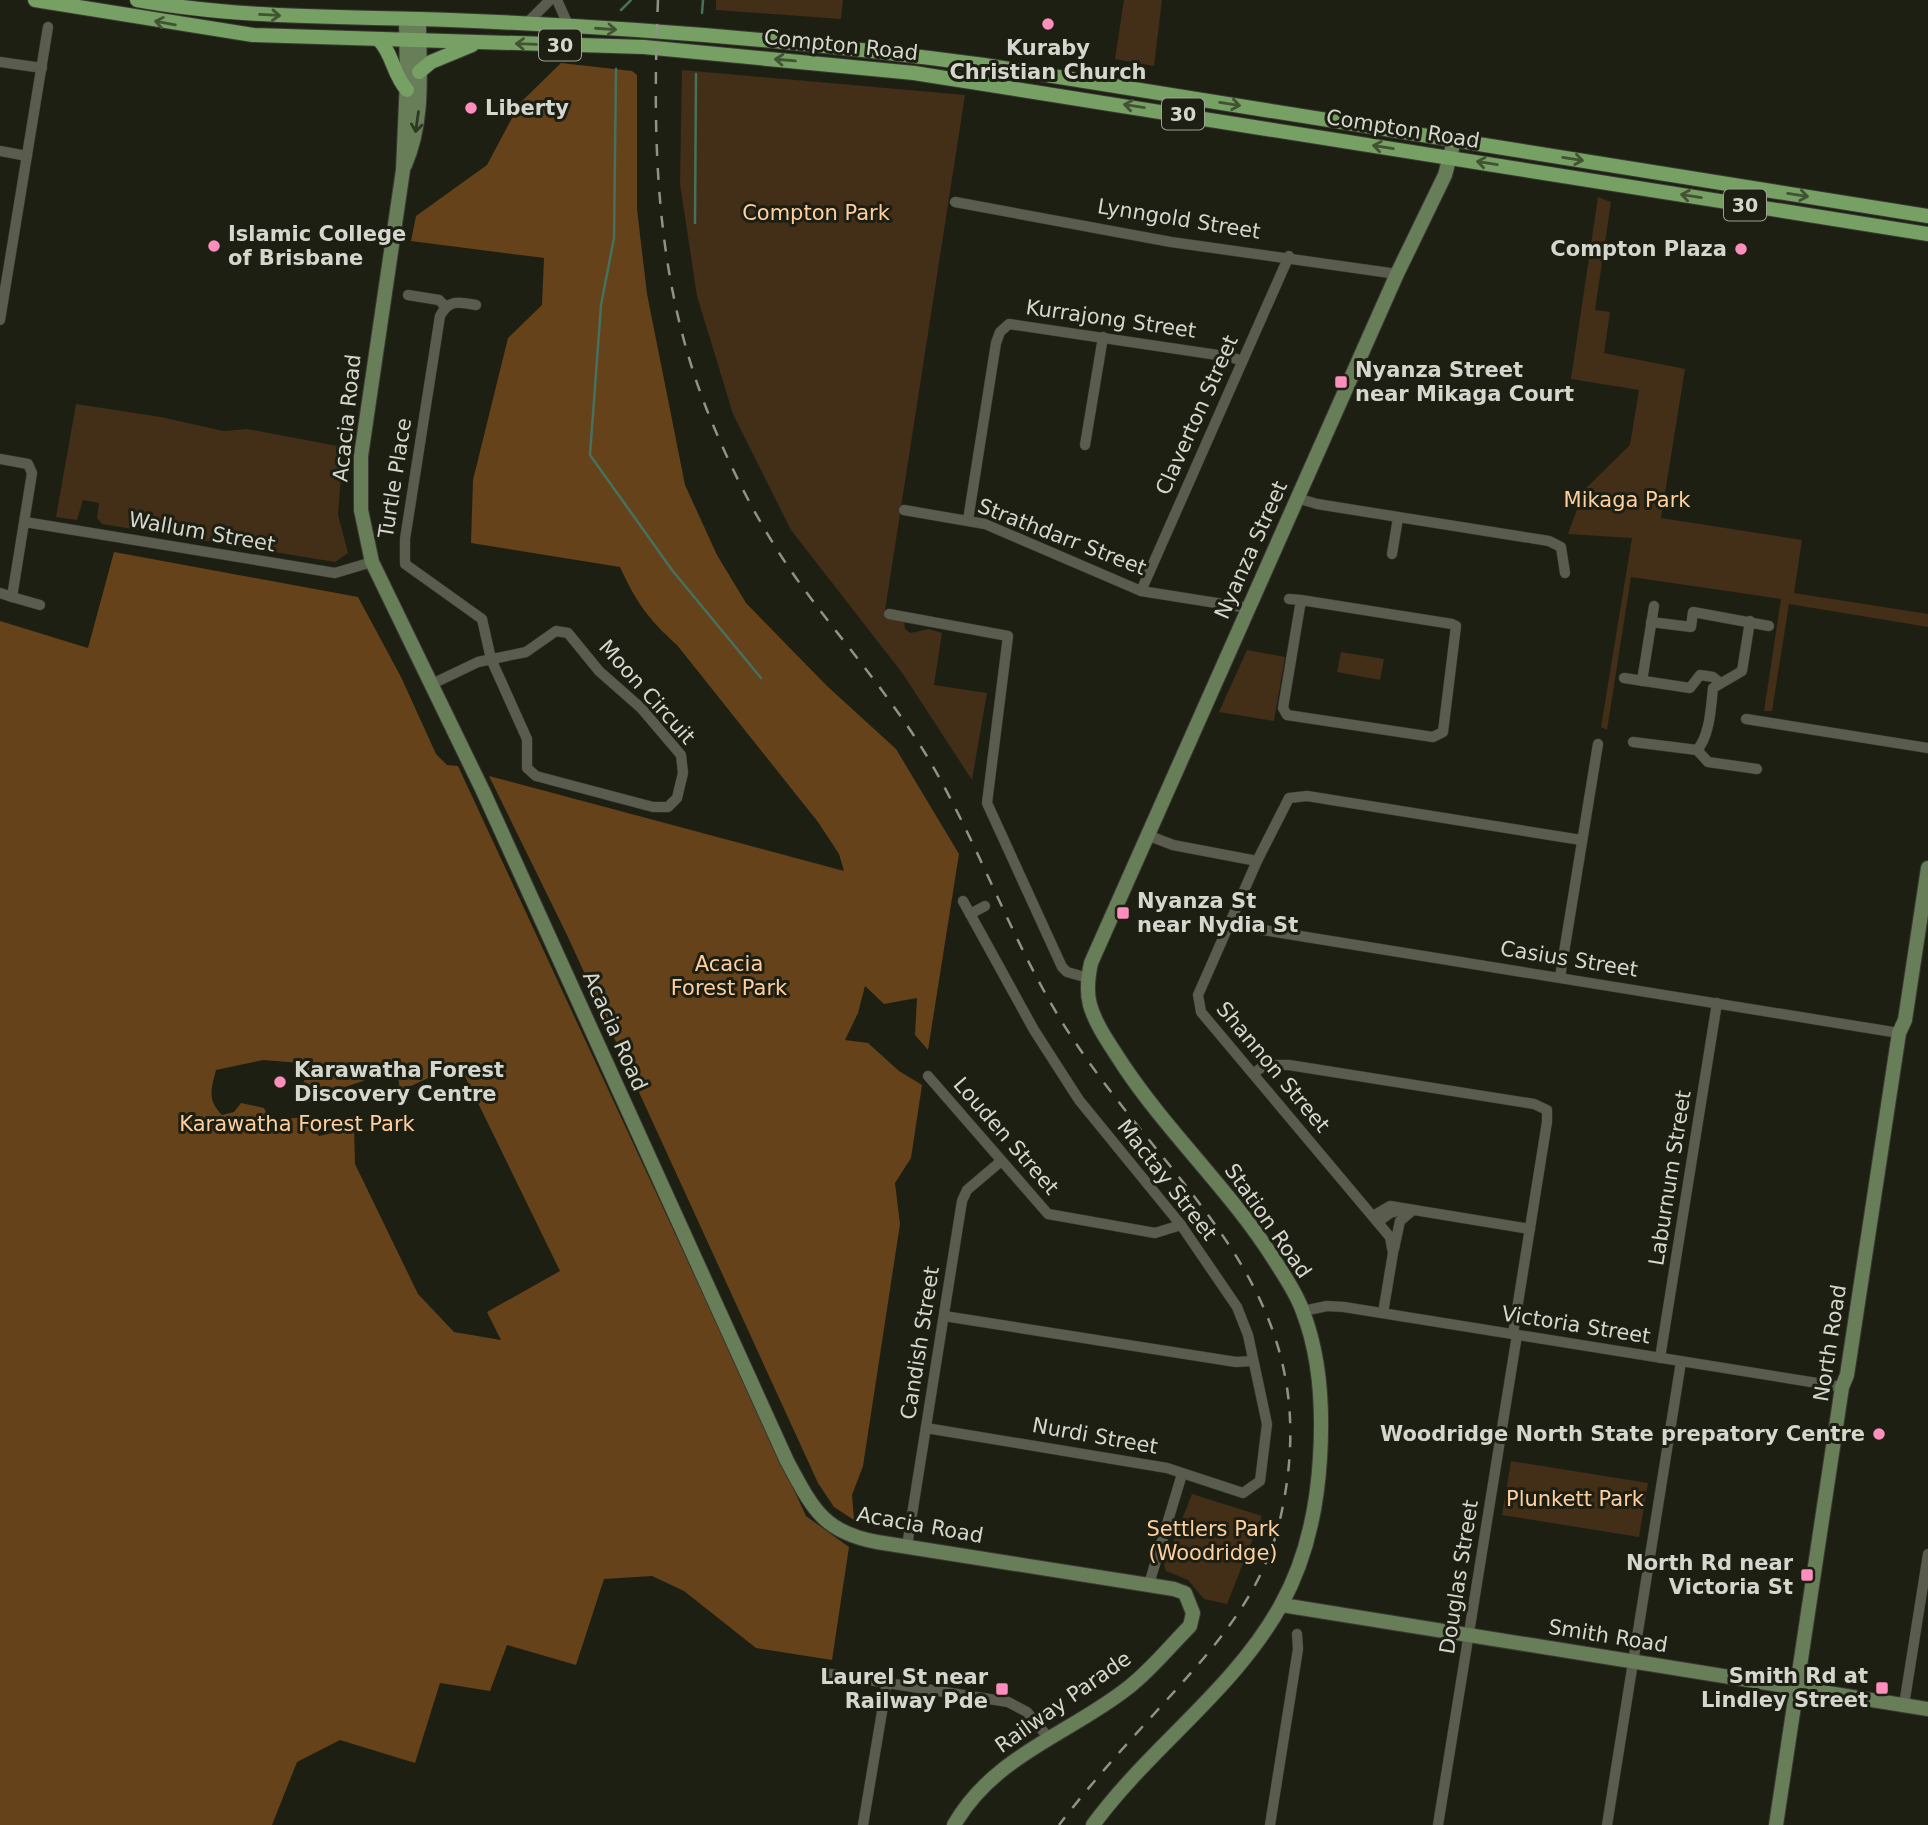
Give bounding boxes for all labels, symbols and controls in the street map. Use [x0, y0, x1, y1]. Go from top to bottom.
one-way arrow [258, 9, 281, 22]
one-way arrow [154, 16, 177, 29]
marker: Kuraby Christian Church [1040, 16, 1056, 32]
one-way arrow [594, 23, 616, 36]
street label: Compton Road [763, 25, 919, 65]
road number: 30 [539, 30, 581, 60]
place label: Kuraby Christian Church [949, 36, 1147, 84]
one-way arrow [515, 37, 538, 51]
one-way arrow [774, 53, 797, 66]
place label: Liberty [485, 96, 569, 120]
road number: 30 [1162, 98, 1204, 130]
one-way arrow [1218, 98, 1240, 111]
one-way arrow [1123, 99, 1146, 112]
marker: Liberty [463, 100, 479, 116]
street label: Compton Road [1325, 105, 1481, 153]
one-way arrow [411, 110, 424, 133]
one-way arrow [1372, 140, 1395, 153]
one-way arrow [1561, 153, 1584, 166]
one-way arrow [1476, 157, 1499, 170]
one-way arrow [1680, 189, 1703, 202]
one-way arrow [1786, 189, 1809, 202]
road number: 30 [1724, 190, 1766, 220]
street label: Lynngold Street [1096, 194, 1262, 244]
park label: Compton Park [742, 201, 891, 225]
place label: Islamic College of Brisbane [228, 222, 406, 270]
place label: Compton Plaza [1550, 237, 1727, 261]
marker: Islamic College of Brisbane [206, 238, 222, 254]
marker: Compton Plaza [1733, 241, 1749, 257]
street label: Kurrajong Street [1024, 295, 1198, 343]
street label: Claverton Street [1151, 331, 1243, 499]
street label: Acacia Road [328, 353, 366, 483]
place label: Nyanza Street near Mikaga Court [1355, 358, 1574, 406]
marker: Nyanza Street near Mikaga Court [1333, 374, 1349, 390]
street label: Turtle Place [374, 416, 416, 541]
street label: Nyanza Street [1210, 477, 1292, 623]
park label: Mikaga Park [1564, 488, 1691, 512]
street label: Strathdarr Street [975, 494, 1149, 580]
street label: Wallum Street [127, 507, 277, 557]
street label: Moon Circuit [594, 635, 700, 749]
place label: Nyanza St near Nydia St [1137, 889, 1298, 937]
marker: Nyanza St near Nydia St [1115, 905, 1131, 921]
street label: Casius Street [1498, 936, 1640, 982]
park label: Acacia Forest Park [671, 952, 788, 1000]
street label: Acacia Road [578, 968, 652, 1094]
street label: Shannon Street [1211, 997, 1335, 1137]
place label: Karawatha Forest Discovery Centre [294, 1058, 504, 1106]
street label: Louden Street [949, 1072, 1063, 1200]
marker: Karawatha Forest Discovery Centre [272, 1074, 288, 1090]
street label: Laburnum Street [1644, 1089, 1696, 1267]
park label: Karawatha Forest Park [179, 1112, 416, 1136]
street label: Mactay Street [1112, 1115, 1222, 1245]
street label: Station Road [1220, 1159, 1316, 1283]
street label: Candish Street [896, 1265, 944, 1421]
street label: North Road [1809, 1283, 1851, 1403]
street label: Victoria Street [1500, 1301, 1652, 1349]
street label: Nurdi Street [1030, 1413, 1160, 1459]
place label: Woodridge North State prepatory Centre [1380, 1422, 1865, 1446]
marker: Woodridge North State prepatory Centre [1871, 1426, 1887, 1442]
park label: Plunkett Park [1506, 1487, 1645, 1511]
street label: Douglas Street [1435, 1498, 1483, 1656]
street label: Acacia Road [855, 1502, 985, 1548]
park label: Settlers Park (Woodridge) [1146, 1517, 1280, 1565]
place label: North Rd near Victoria St [1626, 1551, 1794, 1599]
marker: North Rd near Victoria St [1799, 1567, 1815, 1583]
street label: Smith Road [1547, 1615, 1669, 1657]
street label: Railway Parade [991, 1646, 1135, 1758]
place label: Smith Rd at Lindley Street [1701, 1664, 1868, 1712]
place label: Laurel St near Railway Pde [820, 1665, 989, 1713]
marker: Smith Rd at Lindley Street [1874, 1680, 1890, 1696]
marker: Laurel St near Railway Pde [994, 1681, 1010, 1697]

